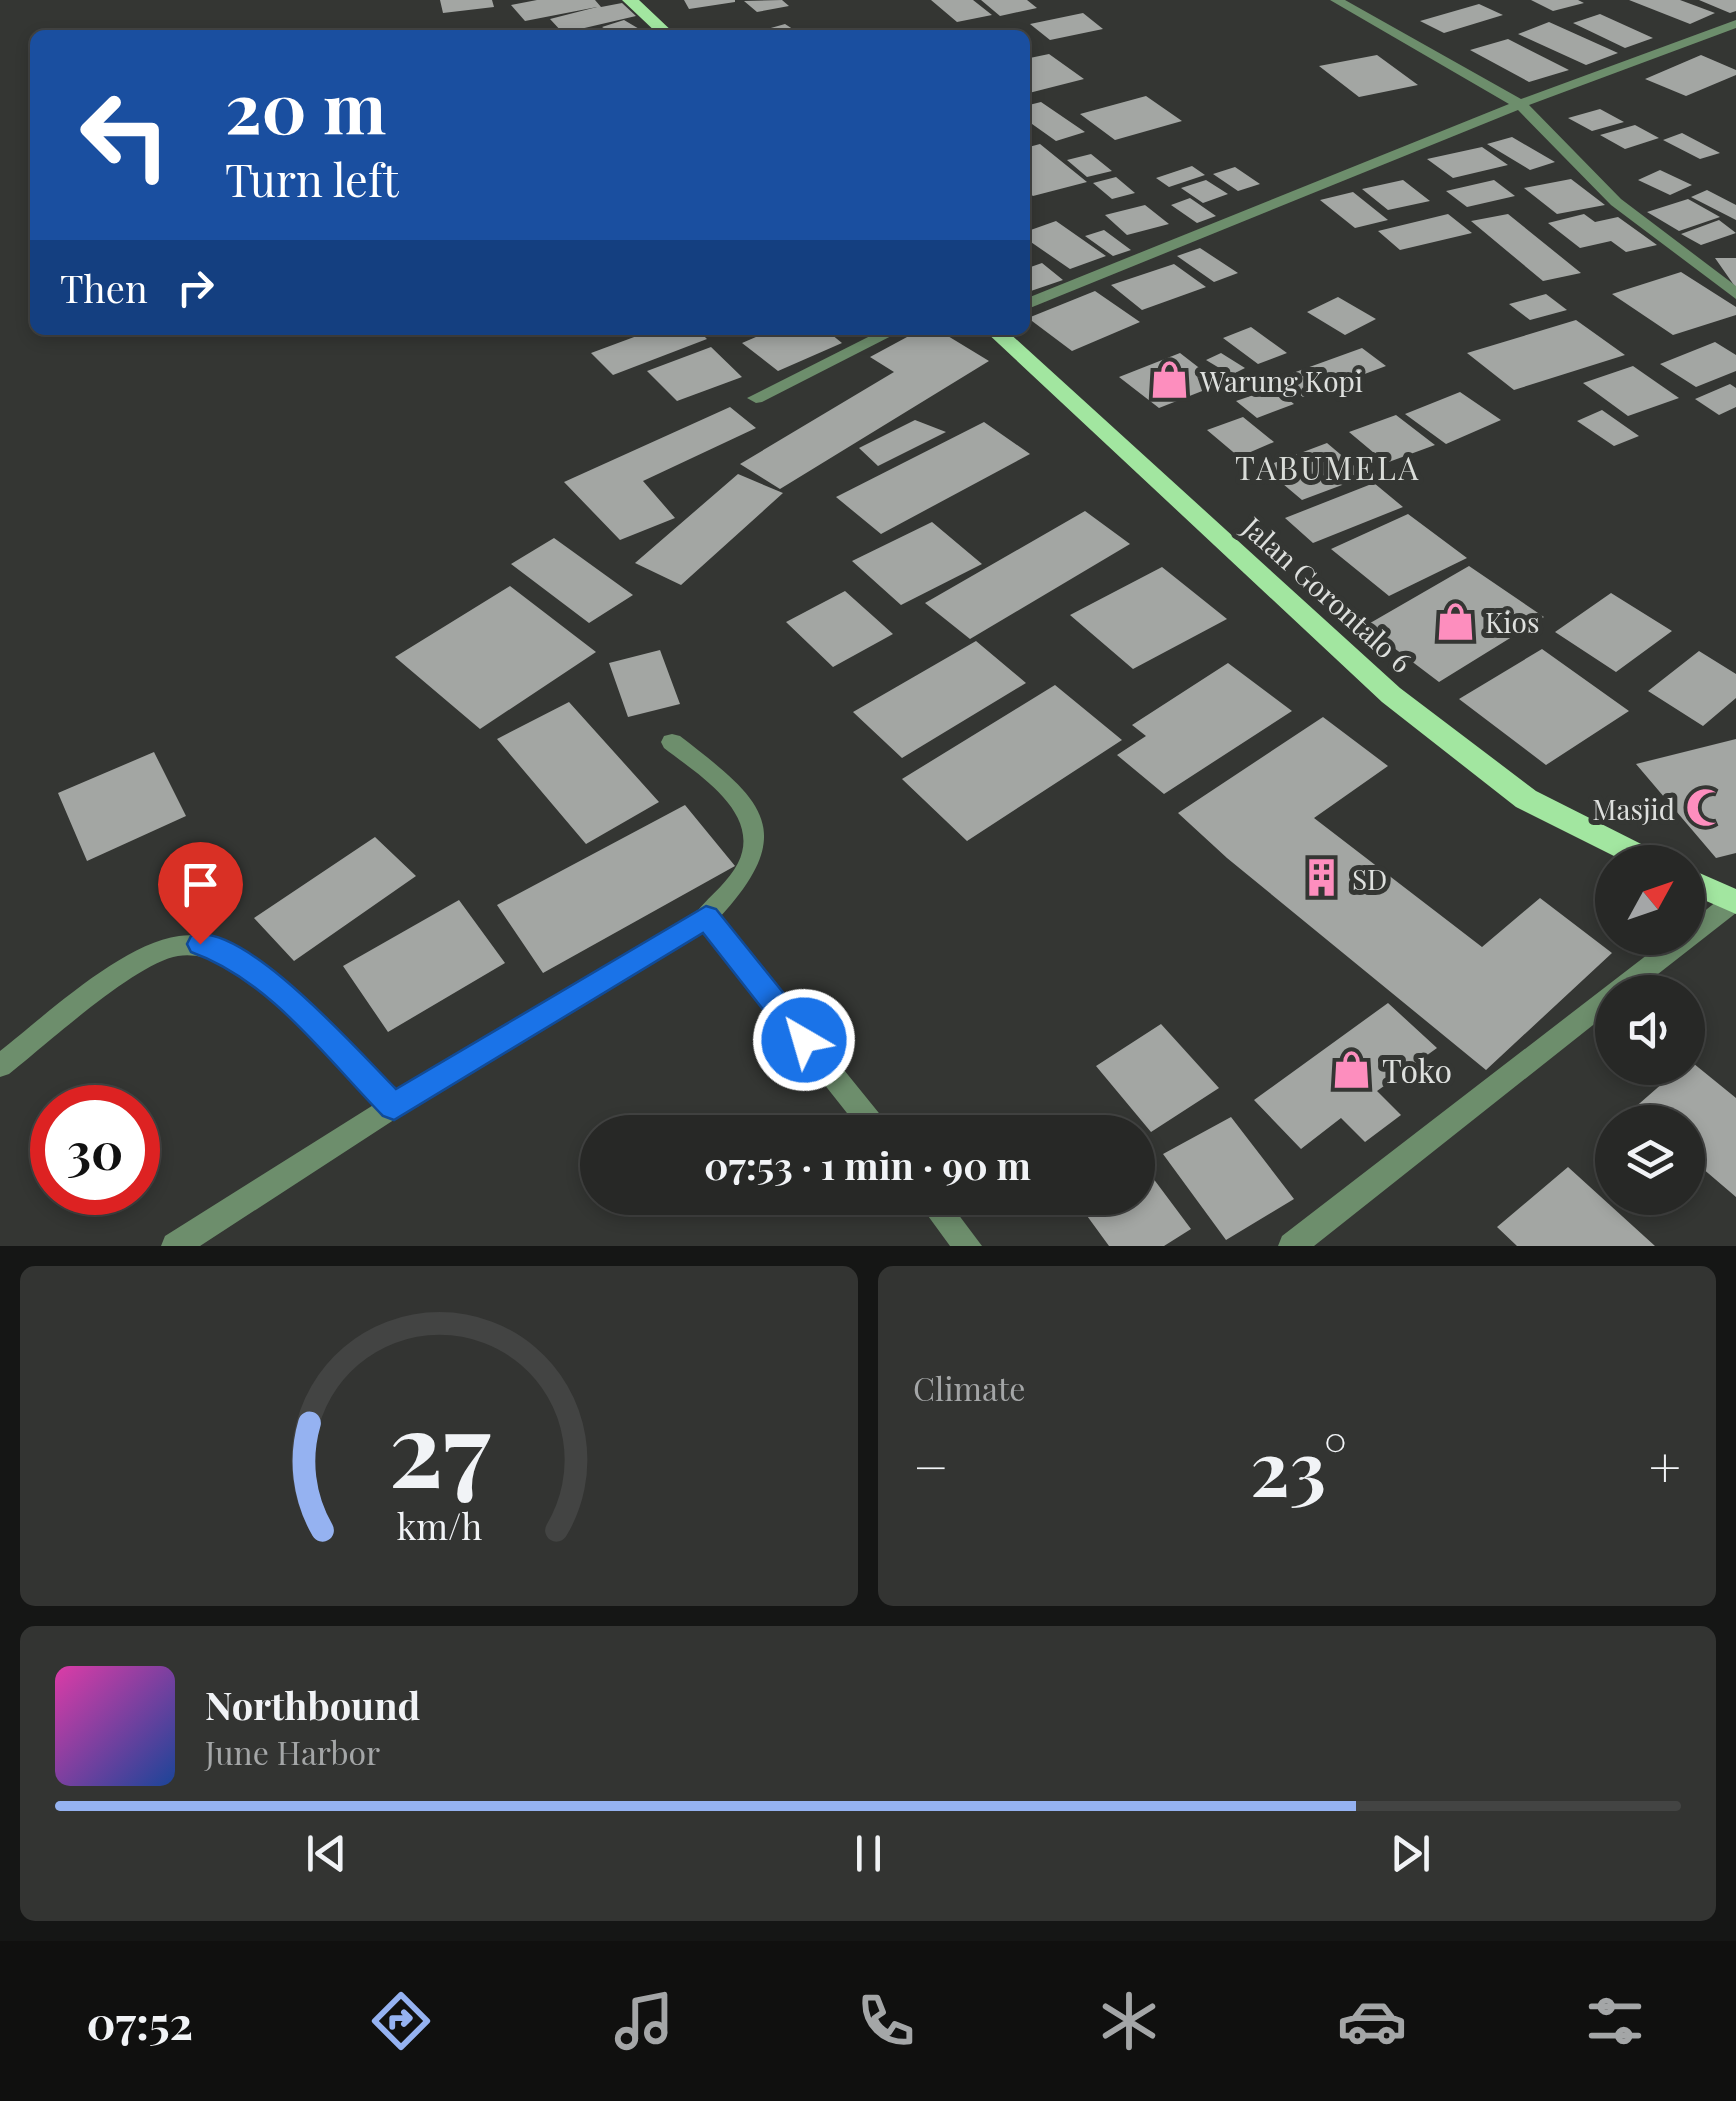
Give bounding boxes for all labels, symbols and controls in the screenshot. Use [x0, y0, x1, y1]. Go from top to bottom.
text: 20 m [225, 58, 386, 152]
icon: left [60, 70, 190, 200]
text: Turn left [225, 148, 399, 208]
icon: right [168, 260, 223, 315]
text: Then [60, 262, 148, 313]
shop icon: Warung Kopi [1149, 359, 1191, 401]
place label: Warung Kopi [1199, 362, 1363, 399]
district label: TABUMELA [1235, 445, 1421, 488]
street label: Jalan Gorontalo 6 [1235, 507, 1420, 680]
shop icon: Kios [1434, 600, 1476, 642]
place label: Kios [1485, 603, 1539, 640]
mosque icon: Masjid [1684, 787, 1726, 829]
place label: Masjid [1592, 790, 1675, 827]
pin [158, 842, 243, 945]
north arrow [1595, 845, 1705, 955]
map controls [1595, 845, 1705, 1215]
icon: arrive [173, 857, 228, 912]
building icon: SD [1301, 857, 1343, 899]
place label: SD [1352, 860, 1387, 897]
button: sound [1595, 975, 1705, 1085]
position arrow [752, 988, 856, 1092]
shop icon: Toko [1331, 1048, 1373, 1090]
place label: Toko [1382, 1048, 1452, 1091]
speed limit sign: 30 [30, 1085, 160, 1215]
button: layers [1595, 1105, 1705, 1215]
text: 07:53 · 1 min · 90 m [704, 1139, 1031, 1190]
text: Climate [913, 1366, 1025, 1409]
text: 27 [388, 1375, 491, 1514]
text: 23° [1250, 1415, 1347, 1515]
text: − [913, 1428, 949, 1502]
text: + [1649, 1428, 1681, 1502]
text: km/h [396, 1501, 482, 1549]
text: Northbound [205, 1679, 420, 1730]
text: June Harbor [205, 1730, 380, 1773]
icon: previous [299, 1826, 354, 1881]
icon: pause [841, 1826, 896, 1881]
icon: next [1383, 1826, 1438, 1881]
icon: directions [366, 1986, 436, 2056]
icon: music [609, 1986, 679, 2056]
icon: phone [851, 1986, 921, 2056]
icon: climate [1094, 1986, 1164, 2056]
icon: car [1337, 1986, 1407, 2056]
icon: filters [1580, 1986, 1650, 2056]
text: 07:52 [86, 1991, 193, 2051]

